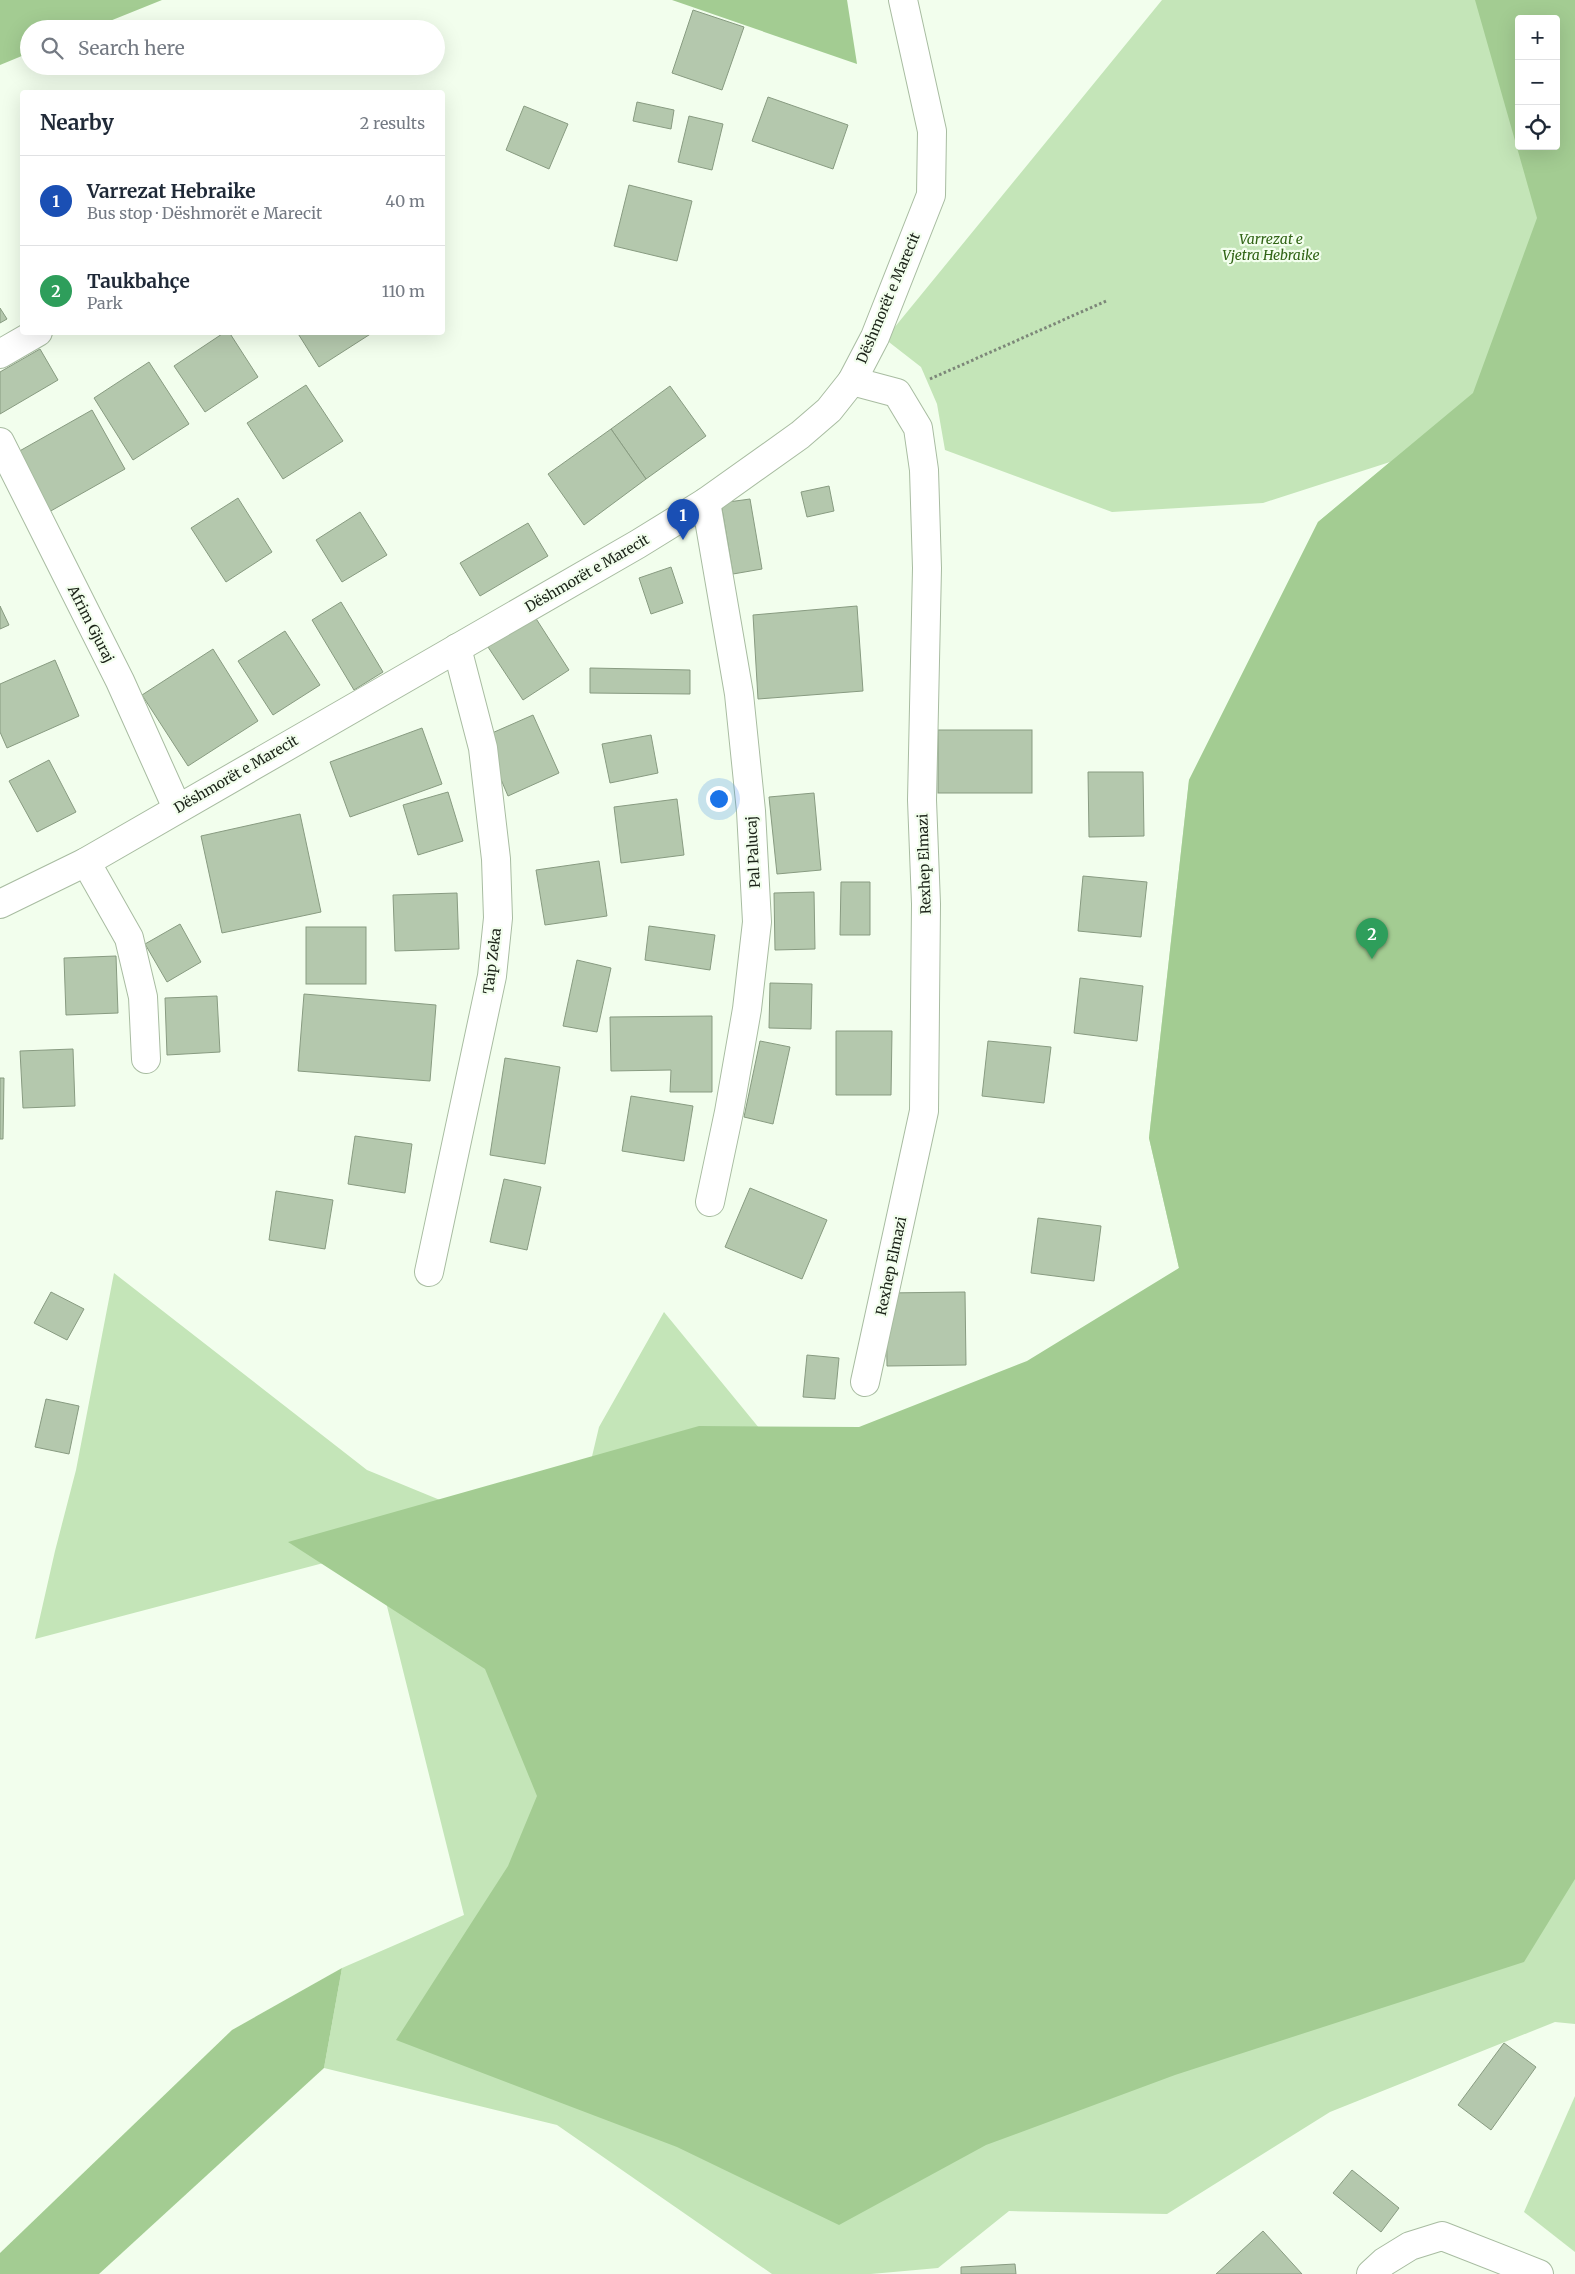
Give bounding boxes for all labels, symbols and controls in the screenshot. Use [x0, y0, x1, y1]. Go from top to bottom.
map controls [1515, 15, 1560, 150]
button: + [1515, 15, 1560, 60]
search box [20, 20, 445, 75]
icon: search [38, 34, 66, 62]
text: Search here [78, 36, 185, 60]
button: − [1515, 60, 1560, 105]
button: locate [1515, 105, 1560, 150]
text: Nearby [40, 109, 114, 136]
text: 2 results [360, 113, 425, 133]
text: Varrezat Hebraike [87, 179, 256, 203]
text: 1 [52, 191, 60, 211]
text: 40 m [385, 191, 425, 211]
text: Bus stop · Dëshmorët e Marecit [87, 203, 322, 223]
street label: Dëshmorët e Marecit [852, 229, 924, 366]
park label: Varrezat e Vjetra Hebraike [1222, 230, 1320, 264]
text: Taukbahçe [87, 269, 190, 293]
text: 2 [51, 281, 61, 301]
text: 110 m [382, 281, 425, 301]
text: Park [87, 293, 123, 313]
pin: 1 [667, 499, 699, 540]
street label: Dëshmorët e Marecit [522, 530, 653, 616]
street label: Afrim Gjuraj [63, 582, 118, 666]
street label: Dëshmorët e Marecit [171, 731, 302, 817]
your location [706, 786, 732, 812]
street label: Rexhep Elmazi [913, 813, 935, 915]
street label: Pal Palucaj [742, 816, 764, 888]
pin: 2 [1356, 918, 1388, 959]
street label: Taip Zeka [479, 927, 505, 995]
street label: Rexhep Elmazi [872, 1214, 910, 1317]

